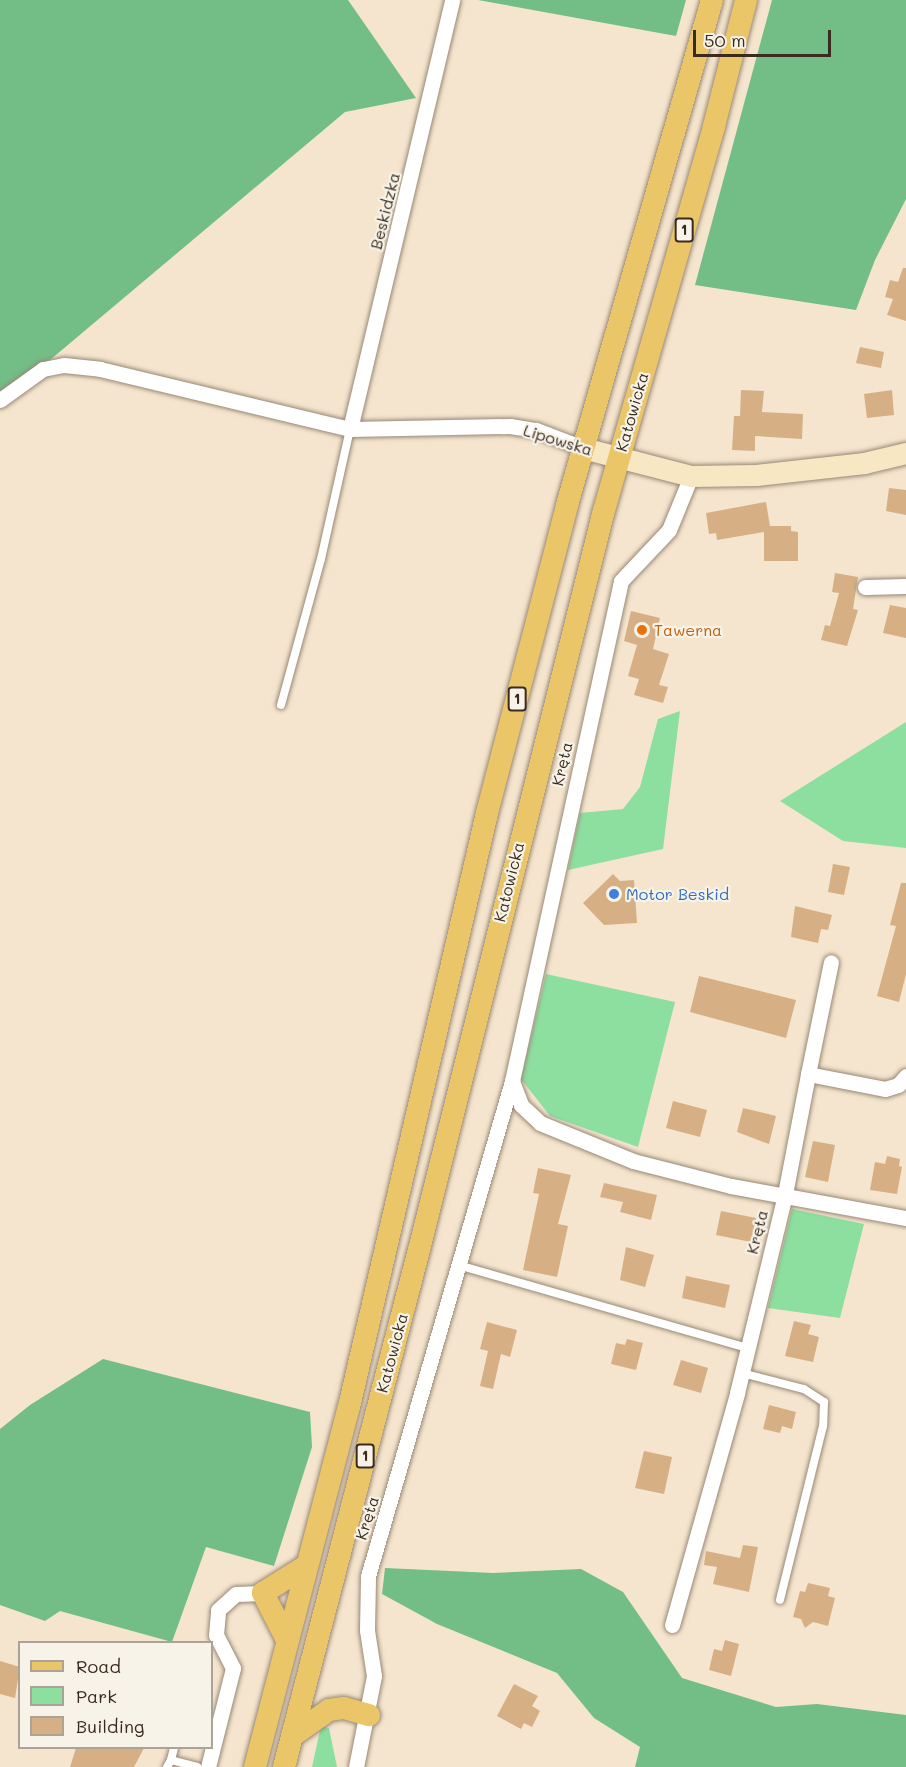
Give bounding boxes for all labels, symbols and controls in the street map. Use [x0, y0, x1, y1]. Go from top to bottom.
scale bar [696, 18, 834, 56]
text: 50 m [704, 28, 746, 52]
street label: Beskidzka [366, 171, 404, 251]
road number: 1 [674, 218, 694, 242]
street label: Katowicka [612, 370, 652, 454]
street label: Lipowska [521, 420, 595, 460]
place label: Tawerna [654, 620, 722, 640]
marker: Tawerna [635, 623, 649, 637]
road number: 1 [506, 687, 528, 711]
street label: Kręta [548, 740, 576, 788]
street label: Katowicka [490, 840, 528, 924]
place label: Motor Beskid [626, 884, 729, 904]
marker: Motor Beskid [607, 887, 621, 901]
street label: Kręta [742, 1208, 772, 1256]
street label: Katowicka [372, 1311, 412, 1395]
road number: 1 [354, 1444, 376, 1468]
street label: Kręta [351, 1494, 383, 1542]
legend [18, 1641, 213, 1749]
text: Road [76, 1654, 121, 1678]
text: Park [76, 1684, 117, 1708]
text: Building [76, 1714, 144, 1738]

